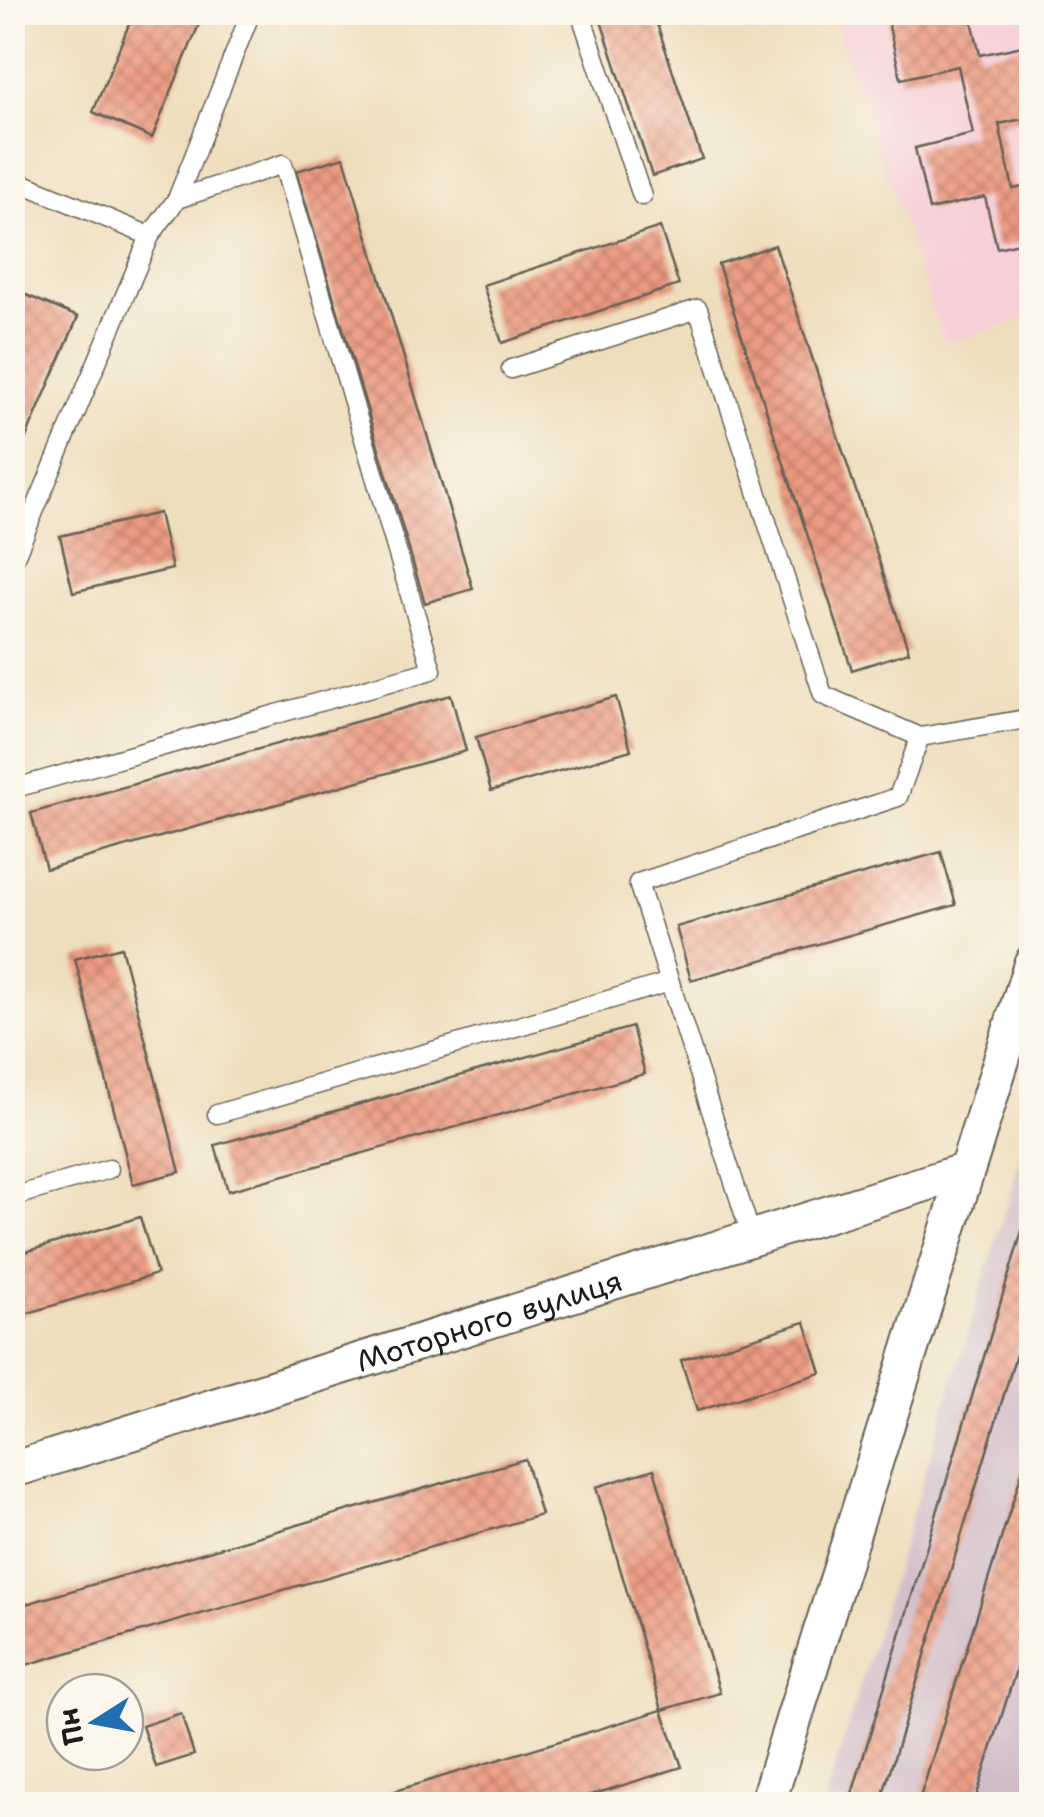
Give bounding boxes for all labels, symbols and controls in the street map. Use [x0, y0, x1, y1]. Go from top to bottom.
street label: Моторного вулиця [351, 1259, 627, 1381]
north arrow [45, 1672, 145, 1772]
text: Пн [48, 1705, 93, 1749]

